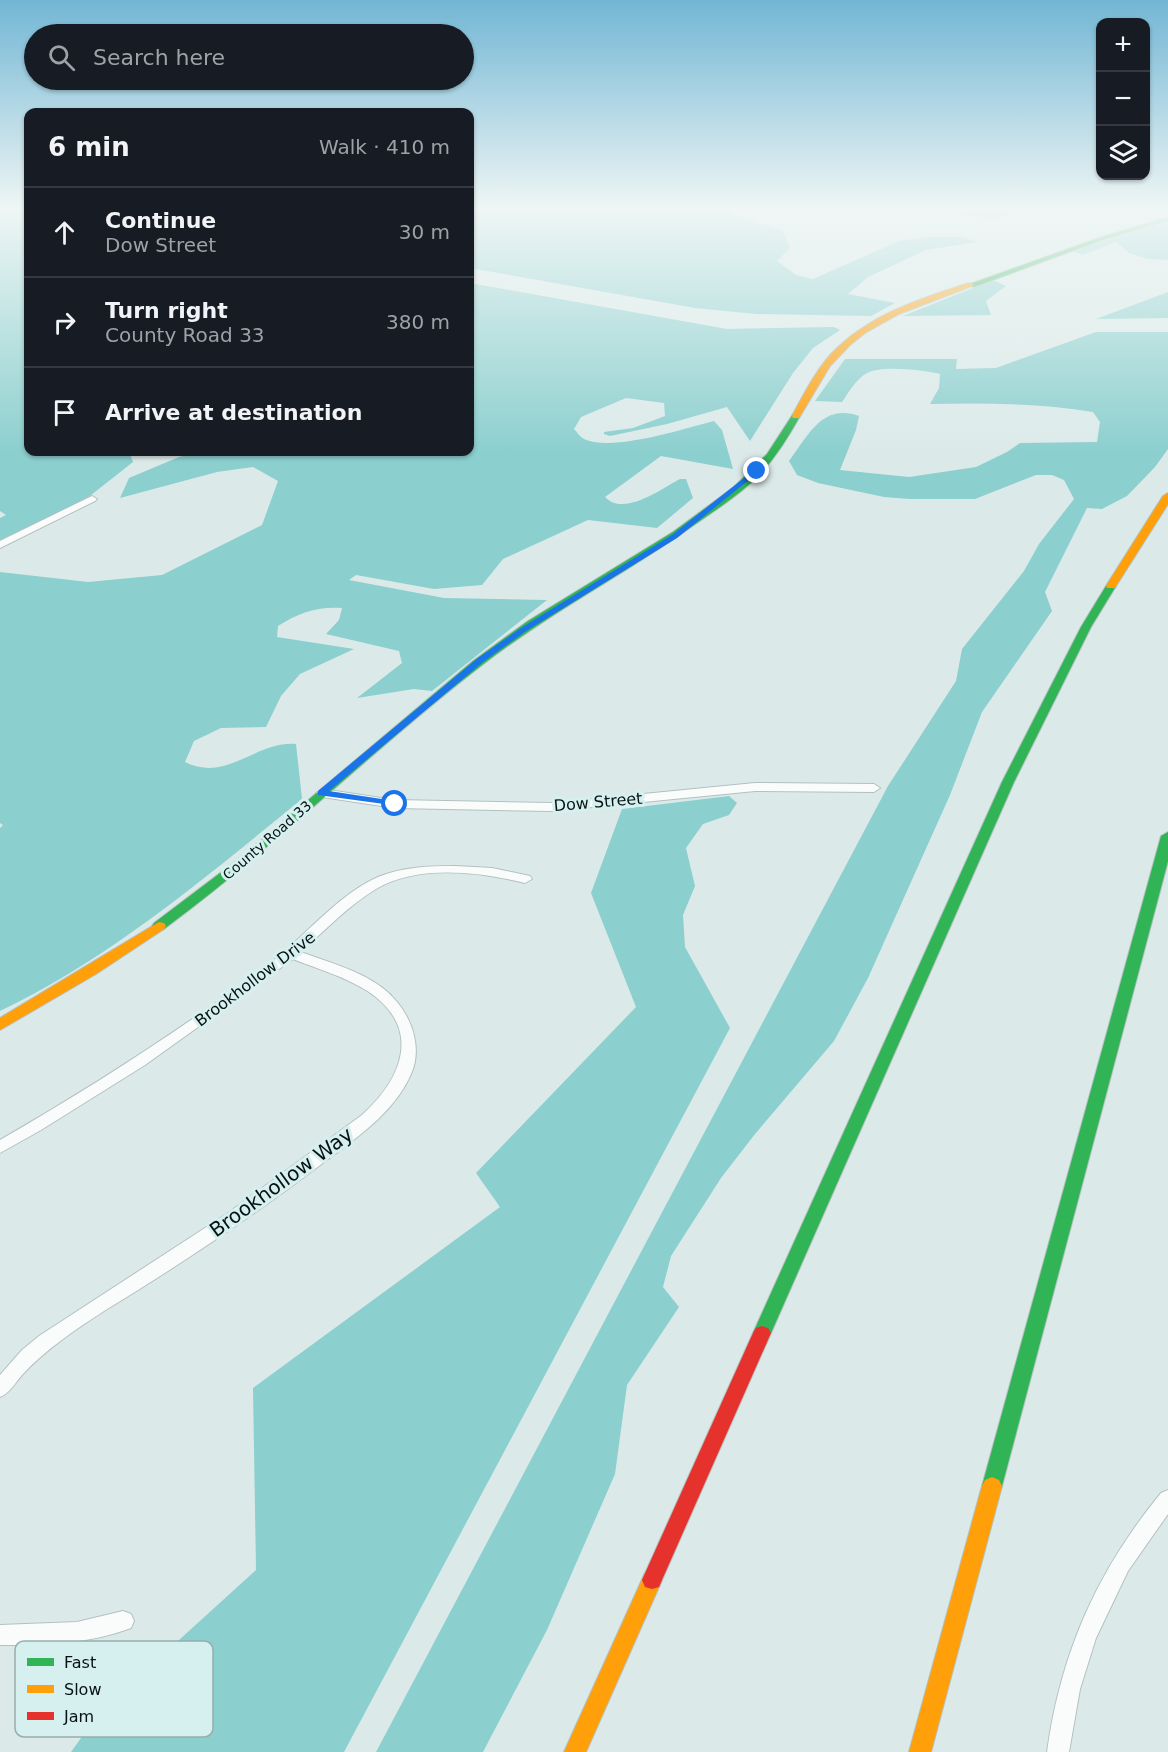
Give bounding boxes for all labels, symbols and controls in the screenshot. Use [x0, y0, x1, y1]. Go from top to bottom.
map controls [1096, 18, 1150, 180]
button: + [1096, 18, 1150, 72]
search box [24, 24, 474, 90]
icon: search [45, 41, 78, 74]
text: Search here [93, 45, 225, 70]
button: − [1096, 72, 1150, 126]
button: layers [1096, 126, 1150, 180]
text: 6 min [48, 132, 130, 162]
text: Walk · 410 m [319, 135, 450, 159]
text: Continue [105, 208, 216, 233]
icon: ahead [48, 216, 81, 249]
text: 30 m [399, 220, 450, 244]
text: Dow Street [105, 233, 216, 257]
text: Turn right [105, 298, 228, 323]
icon: right [48, 306, 81, 339]
text: 380 m [386, 310, 450, 334]
text: County Road 33 [105, 323, 265, 347]
icon: arrive [48, 396, 81, 429]
text: Arrive at destination [105, 400, 362, 425]
route end [743, 457, 769, 483]
street label: Dow Street [553, 789, 643, 815]
route start [381, 790, 407, 816]
street label: County Road 33 [220, 797, 314, 883]
street label: Brookhollow Drive [191, 928, 319, 1030]
street label: Brookhollow Way [205, 1122, 357, 1242]
legend [15, 1641, 213, 1737]
text: Fast [64, 1653, 96, 1672]
text: Slow [64, 1680, 101, 1699]
text: Jam [63, 1707, 94, 1726]

